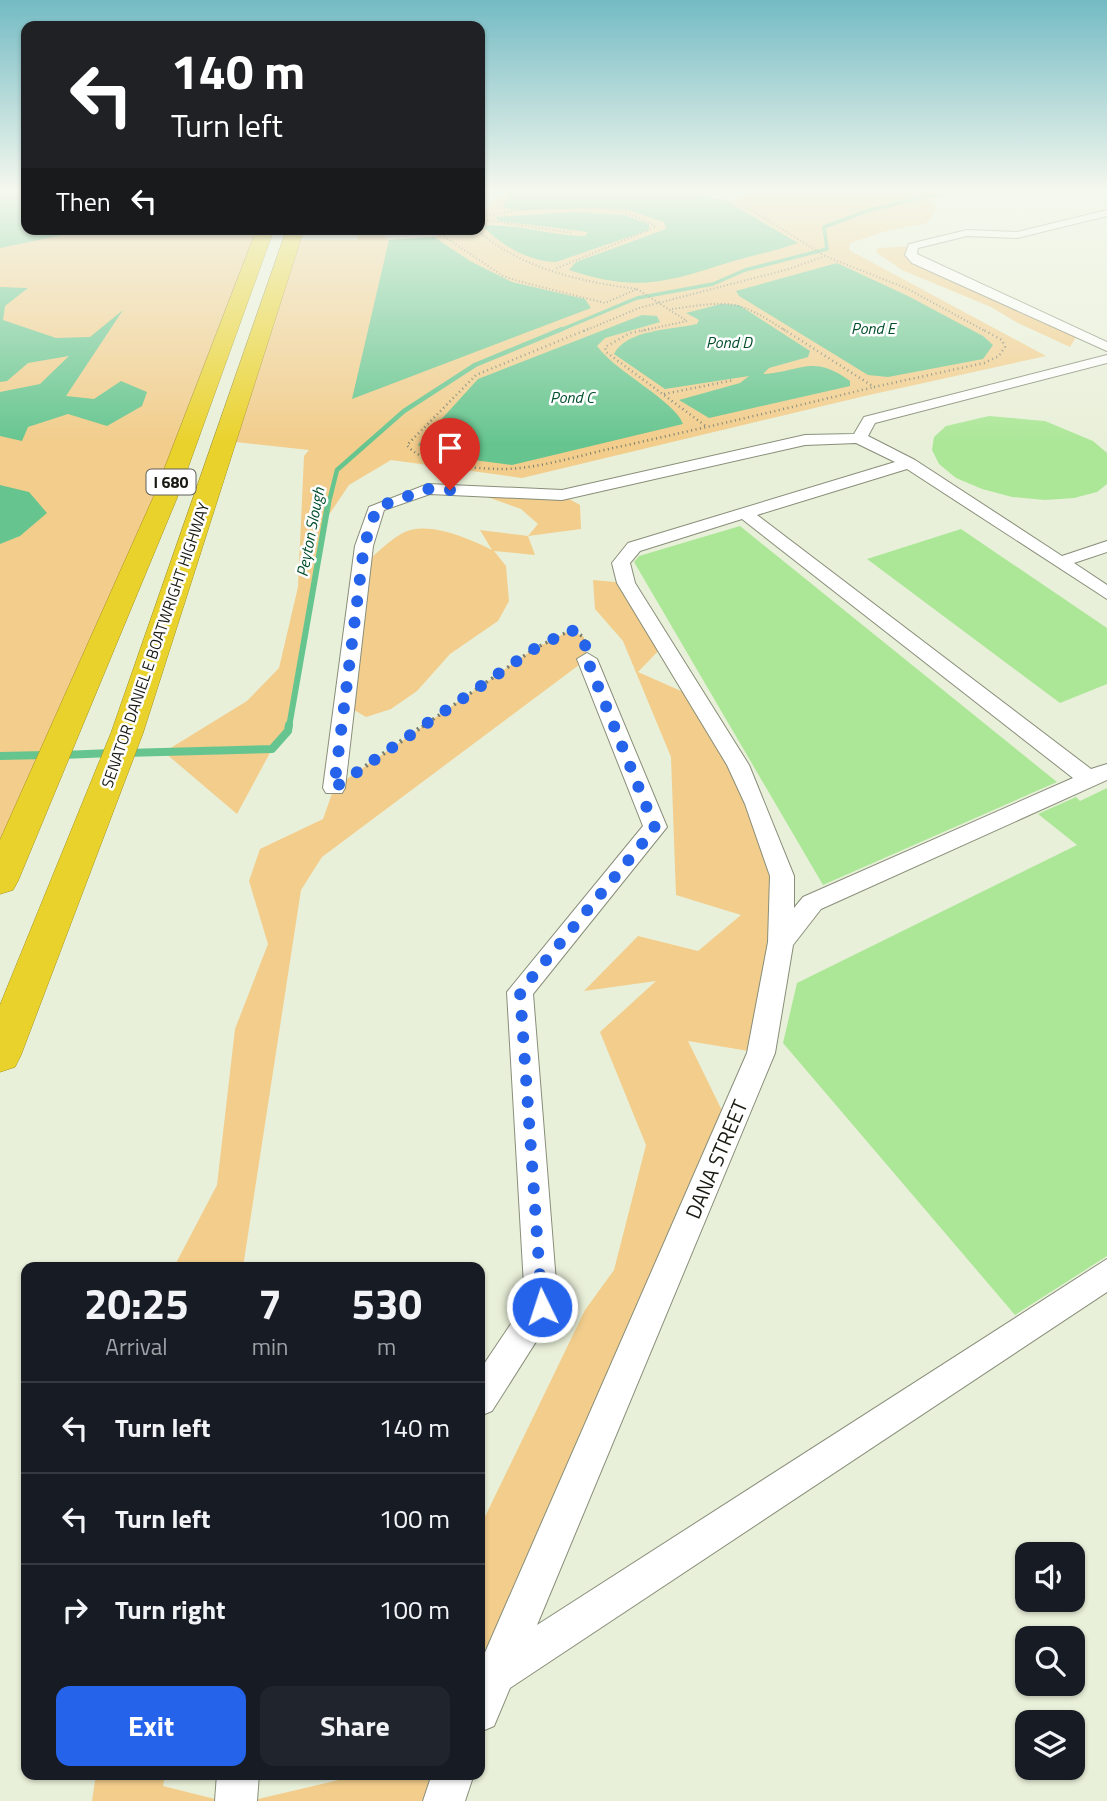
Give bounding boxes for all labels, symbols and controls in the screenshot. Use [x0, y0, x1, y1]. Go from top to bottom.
text: 140 m [171, 33, 305, 108]
icon: left [56, 49, 147, 140]
text: Turn left [171, 101, 283, 149]
text: Then [56, 182, 111, 221]
icon: left [125, 182, 163, 220]
water label: Pond E [851, 316, 897, 340]
water label: Pond D [706, 330, 753, 354]
water label: Pond C [550, 385, 597, 409]
pin [420, 418, 480, 490]
icon: arrive [431, 429, 469, 467]
road number: I 680 [146, 470, 196, 495]
water label: Peyton Slough [290, 484, 331, 579]
street label: SENATOR DANIEL E BOATWRIGHT HIGHWAY [95, 499, 215, 791]
street label: DANA STREET [677, 1094, 755, 1224]
position arrow [505, 1270, 579, 1344]
text: 20:25 [84, 1271, 189, 1335]
text: 7 [258, 1271, 282, 1335]
text: 530 [351, 1271, 422, 1335]
text: Arrival [105, 1329, 168, 1364]
text: min [252, 1329, 288, 1364]
text: m [377, 1329, 396, 1364]
text: Turn left [115, 1408, 210, 1447]
text: 140 m [379, 1408, 450, 1447]
icon: left [56, 1409, 94, 1447]
text: Turn left [115, 1499, 210, 1538]
text: 100 m [379, 1499, 450, 1538]
icon: left [56, 1500, 94, 1538]
map controls [1015, 1542, 1085, 1780]
button: sound [1015, 1542, 1085, 1612]
text: Turn right [115, 1590, 226, 1629]
text: 100 m [379, 1590, 450, 1629]
icon: right [56, 1591, 94, 1629]
button: search [1015, 1626, 1085, 1696]
button: Exit [56, 1686, 246, 1766]
button: Share [260, 1686, 450, 1766]
button: layers [1015, 1710, 1085, 1780]

